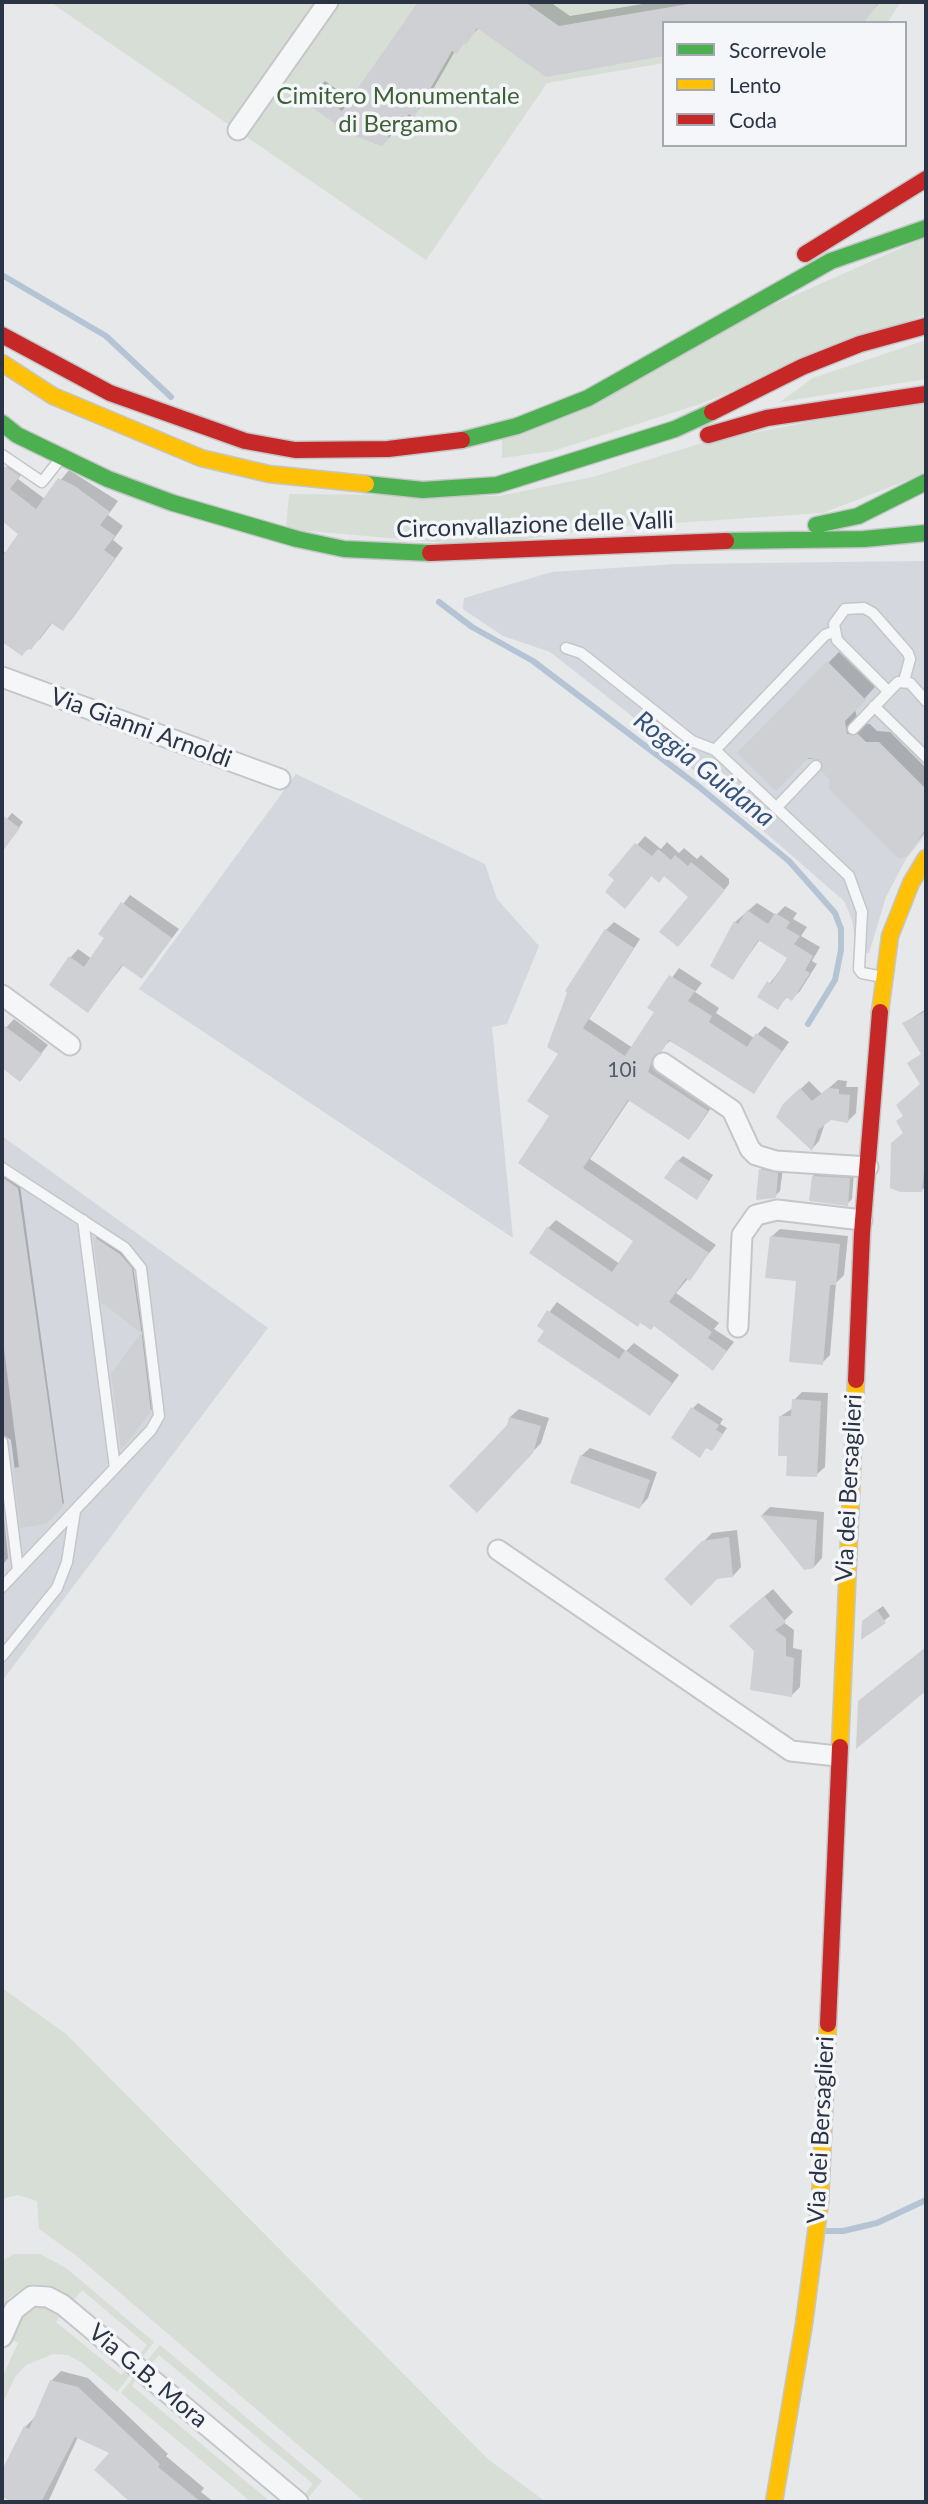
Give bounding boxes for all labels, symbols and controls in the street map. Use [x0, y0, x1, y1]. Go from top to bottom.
legend [662, 21, 907, 147]
text: Scorrevole [729, 37, 826, 62]
text: Lento [729, 72, 781, 97]
park label: Cimitero Monumentale di Bergamo [276, 82, 520, 138]
text: Coda [729, 107, 777, 132]
street label: Circonvallazione delle Valli [396, 506, 674, 544]
street label: Via Gianni Arnoldi [46, 682, 236, 774]
water label: Roggia Guidana [628, 704, 780, 834]
house number: 10i [607, 1057, 637, 1083]
street label: Via dei Bersaglieri [830, 1393, 868, 1583]
street label: Via dei Bersaglieri [802, 2035, 840, 2225]
street label: Via G.B. Mora [83, 2318, 213, 2434]

